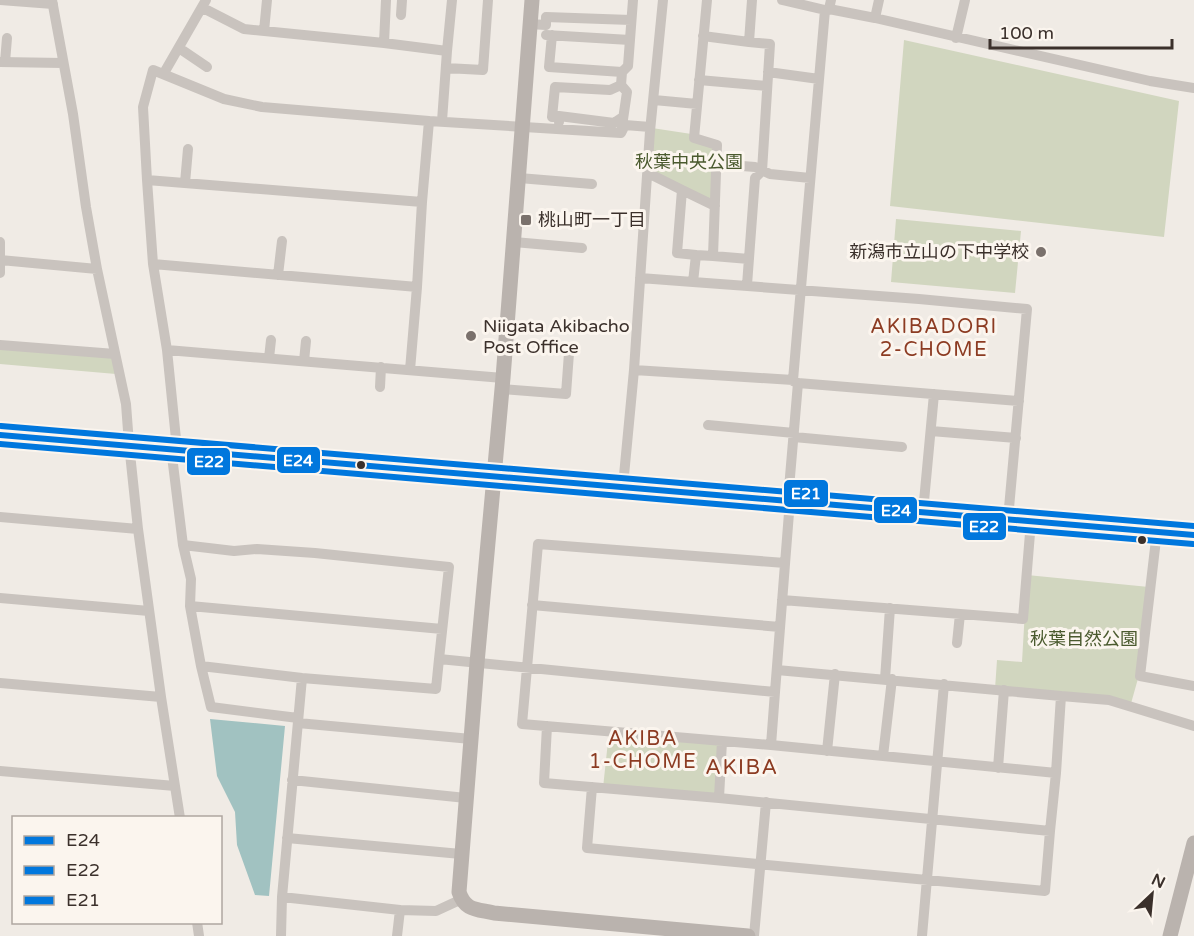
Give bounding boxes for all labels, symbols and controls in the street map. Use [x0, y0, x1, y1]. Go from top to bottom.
scale bar [990, 12, 1172, 50]
text: 100 m [999, 22, 1054, 44]
park label: 秋葉中央公園 [635, 151, 743, 173]
place label: 桃山町一丁目 [538, 209, 646, 231]
marker: 桃山町一丁目 [519, 213, 533, 227]
place label: 新潟市立山の下中学校 [849, 241, 1029, 263]
marker: 新潟市立山の下中学校 [1034, 245, 1048, 259]
place label: Niigata Akibacho Post Office [483, 315, 630, 358]
district label: AKIBADORI 2-CHOME [870, 315, 998, 362]
marker: Niigata Akibacho Post Office [464, 329, 478, 343]
line badge: E24 [276, 446, 321, 474]
line badge: E22 [186, 447, 231, 476]
text: E24 [283, 451, 313, 471]
text: E22 [194, 452, 224, 472]
unlabelled marker [355, 459, 367, 471]
line badge: E21 [783, 479, 829, 508]
text: E21 [791, 484, 821, 504]
line badge: E24 [873, 496, 918, 524]
text: E24 [881, 501, 911, 521]
line badge: E22 [962, 512, 1007, 541]
text: E22 [969, 517, 999, 537]
unlabelled marker [1136, 534, 1148, 546]
park label: 秋葉自然公園 [1030, 628, 1138, 650]
district label: AKIBA 1-CHOME [589, 727, 697, 774]
district label: AKIBA [705, 755, 779, 780]
legend [12, 816, 222, 924]
text: E24 [66, 829, 100, 851]
text: E22 [66, 859, 100, 881]
north arrow [1122, 864, 1182, 924]
text: N [1148, 870, 1168, 893]
text: E21 [66, 889, 100, 911]

